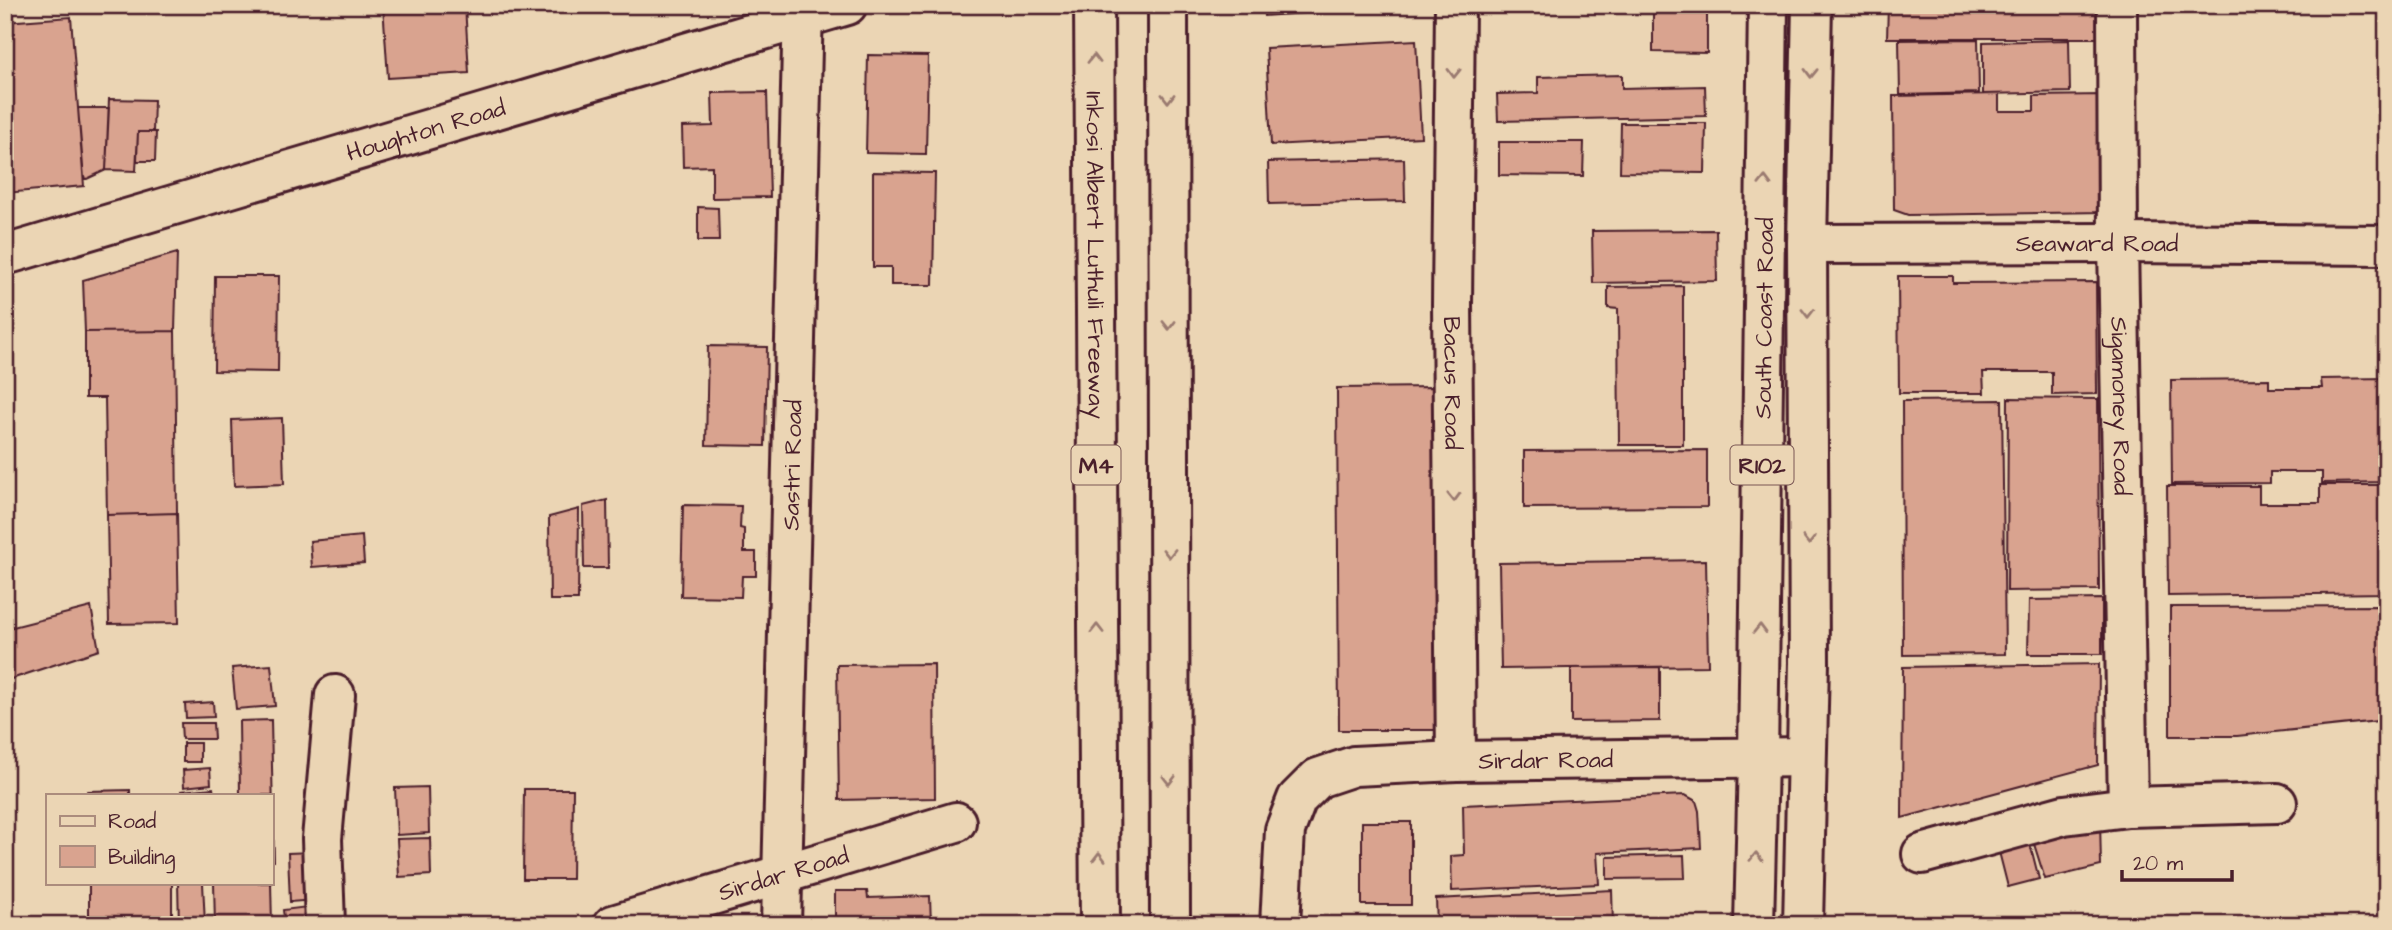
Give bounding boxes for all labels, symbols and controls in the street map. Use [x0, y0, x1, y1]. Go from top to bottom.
one-way arrow [1086, 53, 1102, 63]
one-way arrow [1446, 69, 1462, 79]
one-way arrow [1803, 69, 1819, 79]
street label: Houghton Road [342, 91, 510, 171]
street label: Inkosi Albert Luthuli Freeway [1077, 91, 1113, 419]
one-way arrow [1160, 93, 1176, 104]
one-way arrow [1758, 175, 1773, 186]
street label: South Coast Road [1747, 217, 1783, 419]
street label: Seaward Road [2016, 227, 2178, 261]
one-way arrow [1800, 308, 1816, 318]
street label: Bacus Road [1434, 316, 1469, 450]
street label: Sigamoney Road [2101, 316, 2138, 496]
one-way arrow [1161, 321, 1177, 331]
street label: Sastri Road [774, 399, 812, 531]
road number: M4 [1072, 446, 1120, 485]
road number: R102 [1730, 446, 1794, 485]
one-way arrow [1446, 492, 1462, 503]
one-way arrow [1801, 535, 1816, 546]
one-way arrow [1161, 548, 1177, 559]
one-way arrow [1089, 623, 1105, 634]
one-way arrow [1752, 623, 1767, 634]
street label: Sirdar Road [1478, 743, 1613, 779]
one-way arrow [1161, 776, 1177, 786]
legend [46, 794, 273, 884]
text: Road [108, 807, 156, 836]
street label: Sirdar Road [714, 839, 853, 910]
scale bar [2122, 839, 2233, 883]
text: Building [108, 843, 176, 874]
text: 20 m [2133, 849, 2184, 878]
one-way arrow [1091, 851, 1107, 861]
one-way arrow [1748, 851, 1764, 861]

